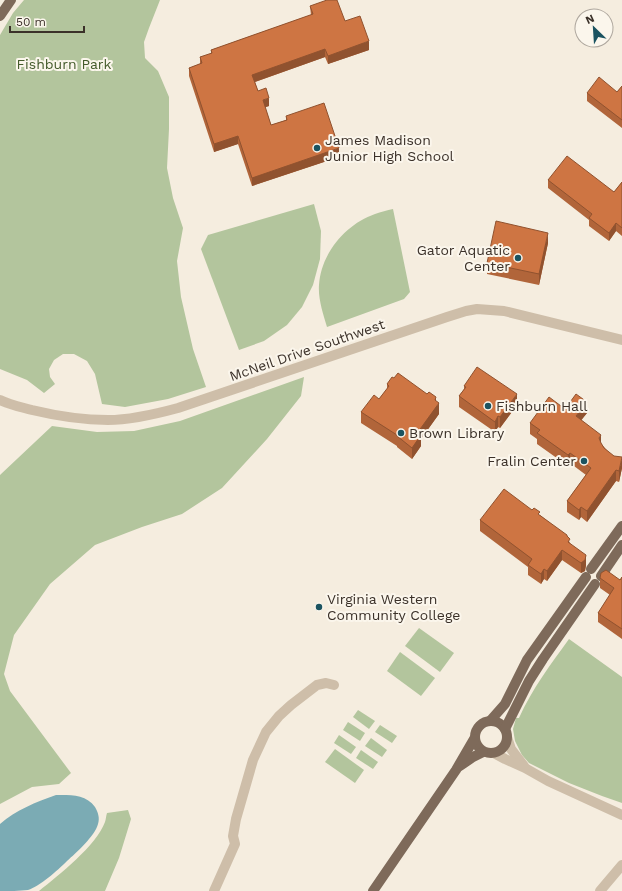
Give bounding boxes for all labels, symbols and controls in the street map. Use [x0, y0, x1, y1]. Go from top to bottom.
scale bar [10, 8, 84, 34]
north arrow [574, 8, 614, 48]
text: N [584, 12, 596, 27]
text: 50 m [16, 15, 46, 29]
park label: Fishburn Park [17, 56, 112, 72]
place label: James Madison Junior High School [325, 132, 455, 164]
marker: James Madison Junior High School [312, 143, 322, 153]
place label: Gator Aquatic Center [417, 242, 510, 274]
marker: Gator Aquatic Center [513, 253, 523, 263]
street label: McNeil Drive Southwest [227, 316, 387, 384]
place label: Fishburn Hall [496, 398, 588, 414]
marker: Fishburn Hall [483, 401, 493, 411]
place label: Brown Library [409, 425, 505, 441]
marker: Brown Library [396, 428, 406, 438]
place label: Fralin Center [487, 453, 576, 469]
marker: Fralin Center [579, 456, 589, 466]
place label: Virginia Western Community College [327, 591, 460, 623]
marker: Virginia Western Community College [314, 602, 324, 612]

